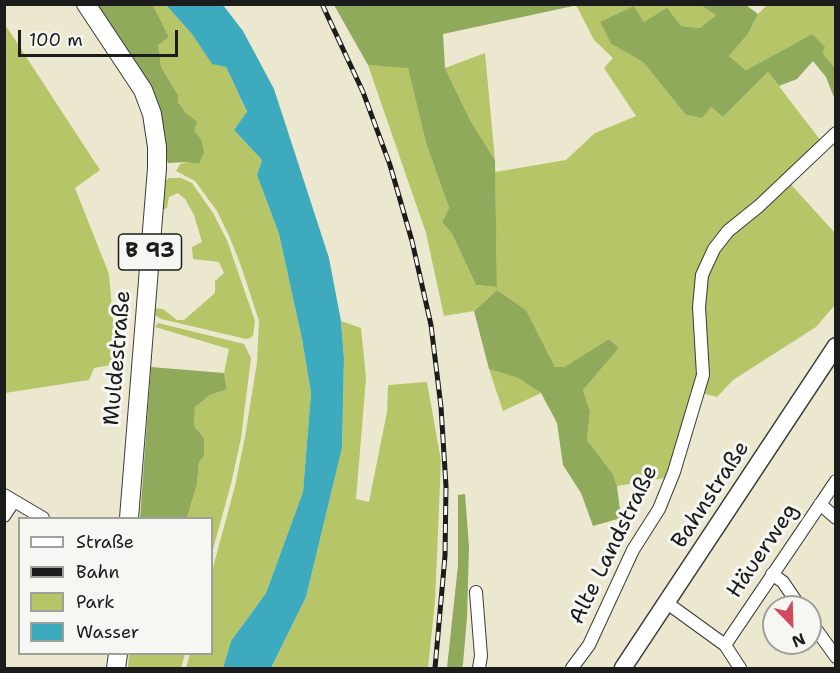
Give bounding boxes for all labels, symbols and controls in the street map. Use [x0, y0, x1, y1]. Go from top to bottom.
scale bar [21, 18, 182, 56]
text: 100 m [29, 28, 83, 52]
road number: B 93 [118, 234, 182, 270]
street label: Muldestraße [99, 289, 137, 427]
street label: Bahnstraße [667, 436, 755, 554]
street label: Alte Landstraße [564, 461, 664, 629]
street label: Häuerweg [722, 499, 804, 603]
legend [18, 517, 213, 655]
text: Straße [76, 530, 134, 554]
text: Bahn [76, 560, 120, 584]
text: Park [76, 590, 115, 614]
north arrow [762, 595, 822, 655]
text: Wasser [76, 620, 139, 644]
text: N [789, 628, 808, 652]

